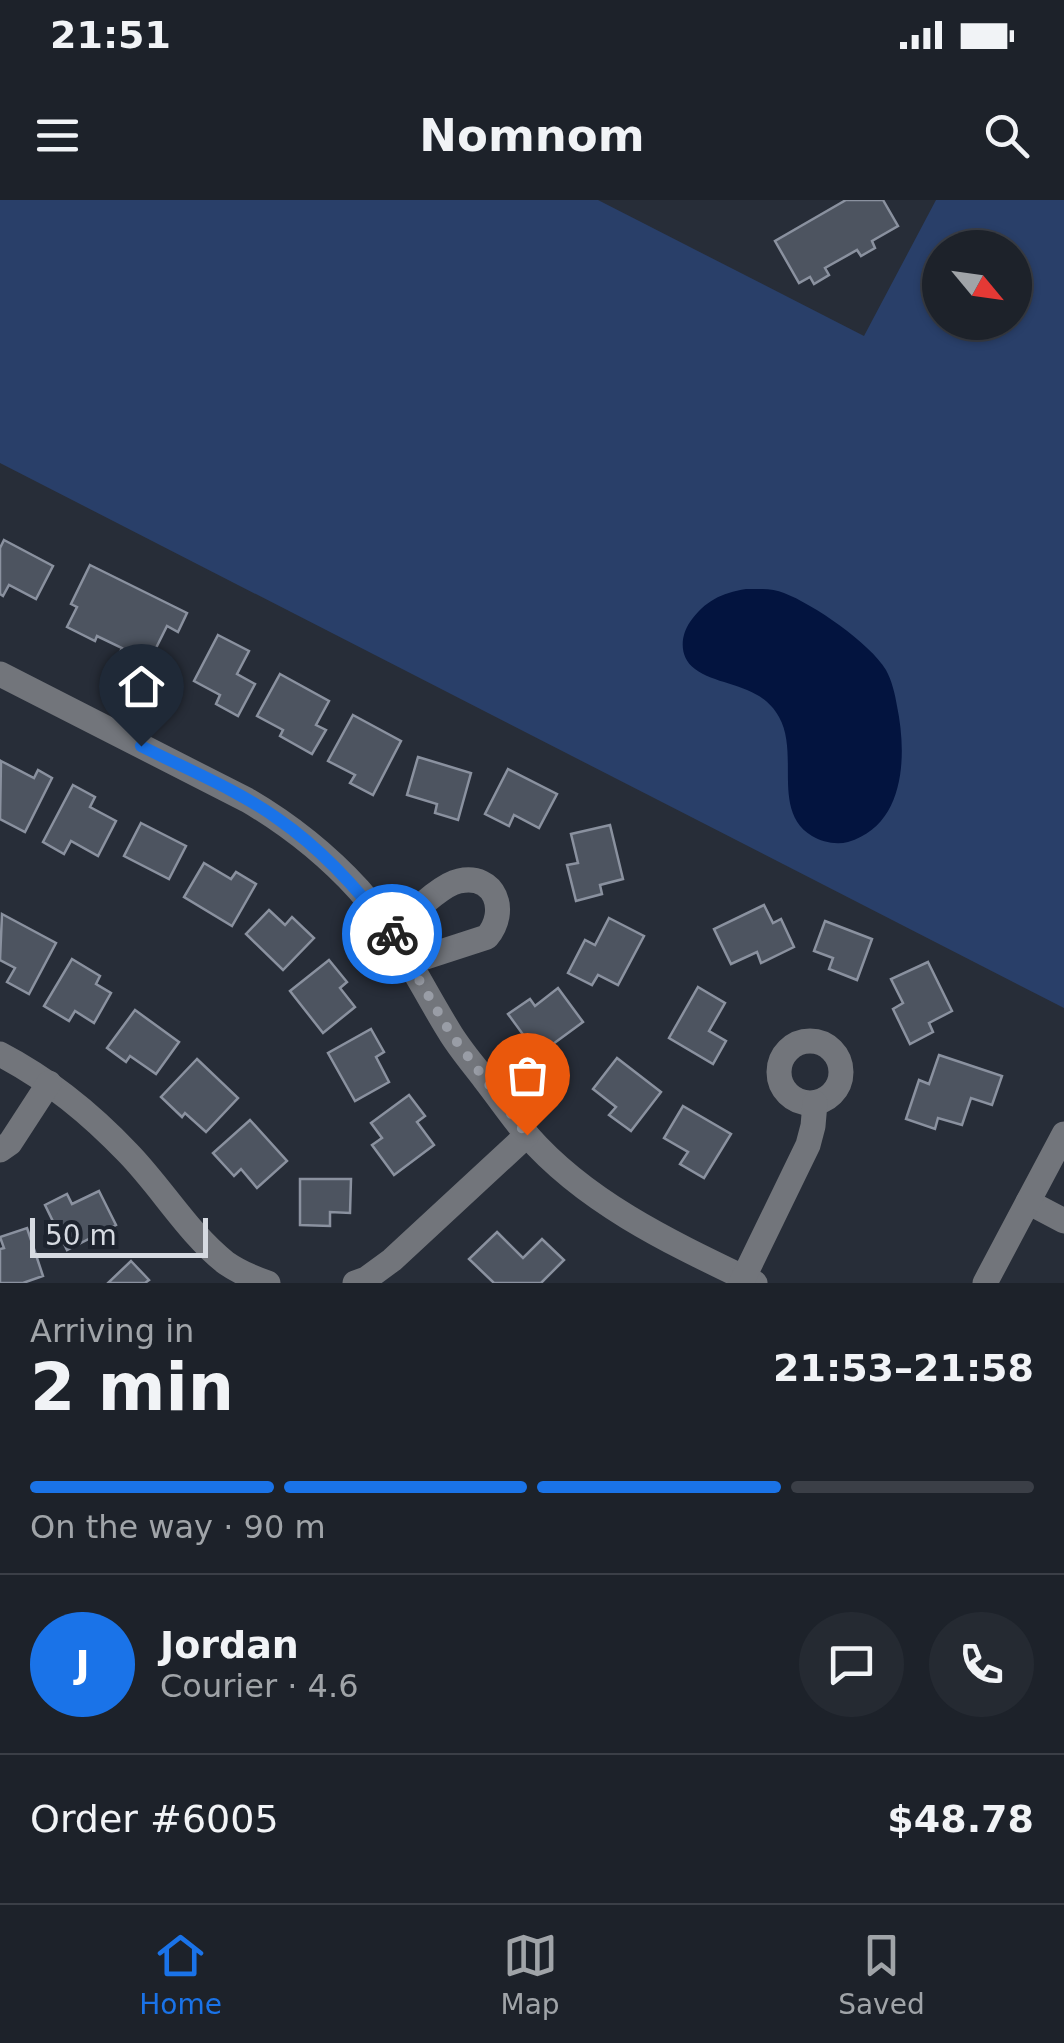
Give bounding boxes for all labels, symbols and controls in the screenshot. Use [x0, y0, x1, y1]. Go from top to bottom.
text: 21:51 [50, 13, 171, 57]
icon: menu [30, 108, 85, 163]
icon: search [979, 108, 1034, 163]
text: Nomnom [419, 109, 645, 162]
north arrow [922, 230, 1032, 340]
map controls [922, 230, 1032, 340]
pin [99, 644, 184, 747]
icon: home [114, 659, 169, 714]
courier [342, 884, 442, 984]
icon: bike [365, 907, 420, 962]
pin [485, 1033, 570, 1136]
icon: bag [500, 1048, 555, 1103]
scale bar [30, 1213, 208, 1258]
text: 50 m [45, 1219, 117, 1252]
text: Arriving in [30, 1312, 194, 1350]
text: 21:53–21:58 [773, 1346, 1034, 1390]
text: 2 min [30, 1350, 234, 1425]
text: On the way · 90 m [30, 1508, 326, 1546]
button: chat [799, 1612, 904, 1717]
button: phone [929, 1612, 1034, 1717]
text: Jordan [160, 1623, 299, 1667]
text: J [75, 1642, 90, 1686]
text: Courier · 4.6 [160, 1667, 359, 1705]
text: Order #6005 [30, 1797, 279, 1841]
text: $48.78 [887, 1797, 1034, 1841]
tab: Home [139, 1928, 222, 2021]
tab: Map [501, 1928, 560, 2021]
tab: Saved [838, 1928, 925, 2021]

